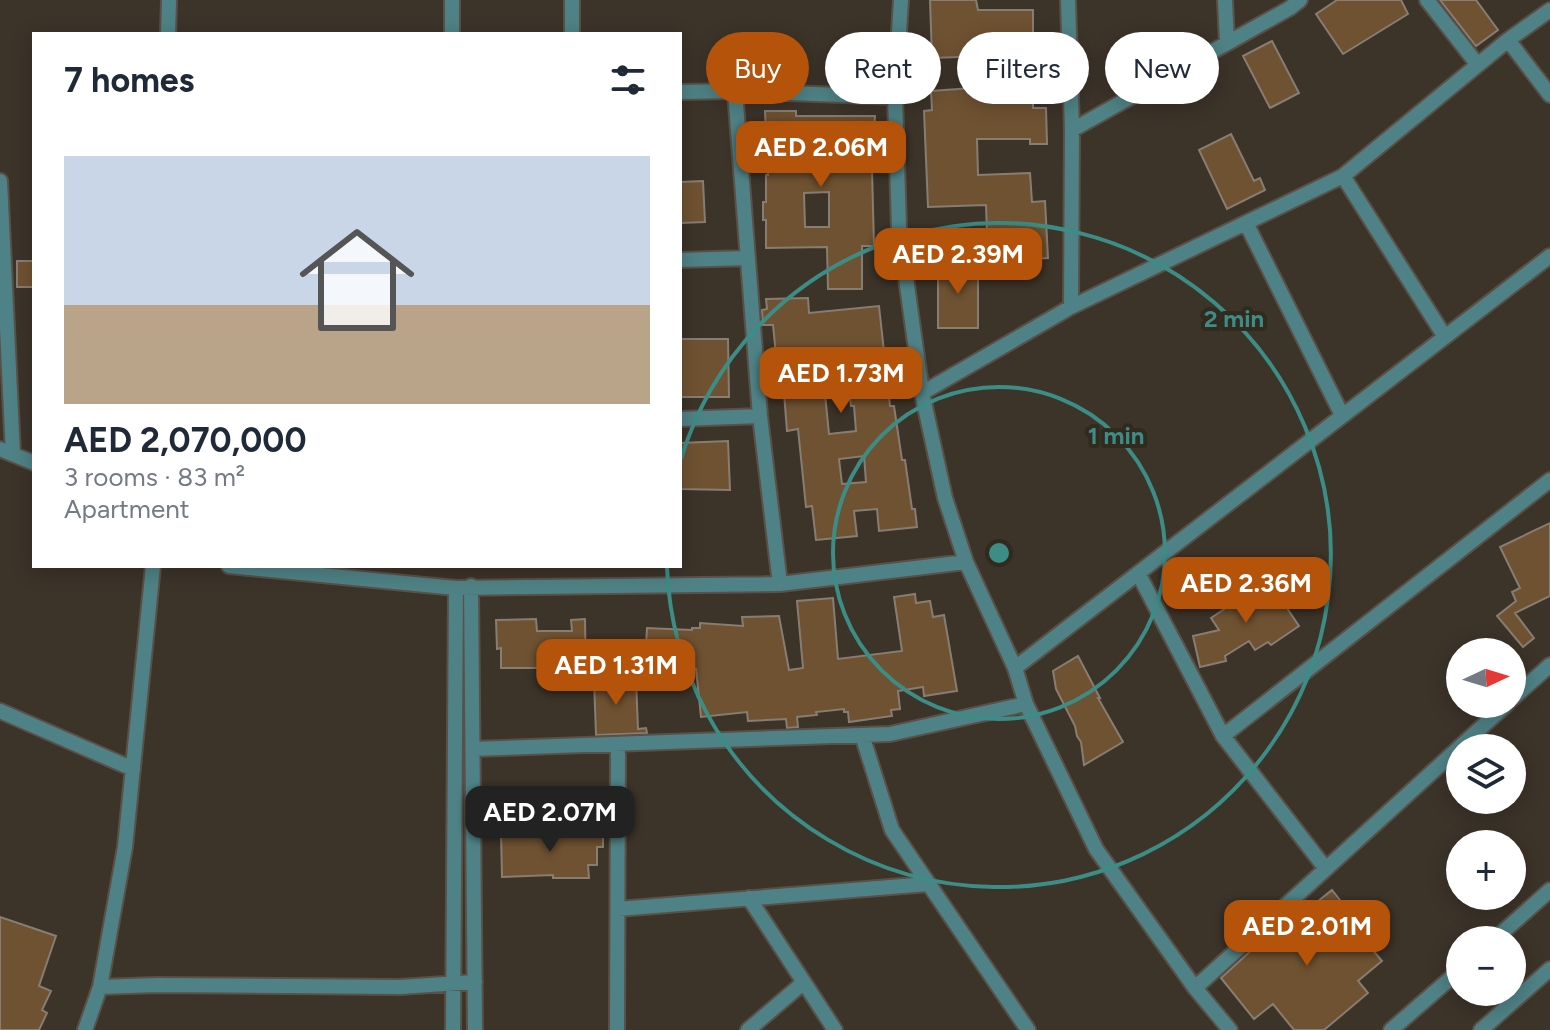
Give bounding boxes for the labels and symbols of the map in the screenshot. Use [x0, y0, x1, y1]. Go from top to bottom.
pin: AED 2.06M [729, 121, 913, 189]
pin: AED 2.39M [866, 228, 1050, 296]
text: 2 min [1204, 304, 1264, 333]
pin: AED 1.73M [749, 347, 933, 415]
text: 1 min [1088, 421, 1144, 450]
centre of rings [985, 539, 1013, 567]
pin: AED 2.36M [1154, 557, 1338, 625]
north arrow [1446, 638, 1526, 718]
pin: AED 1.31M [524, 639, 708, 707]
pin: AED 2.07M [458, 786, 642, 854]
pin: AED 2.01M [1215, 900, 1399, 968]

